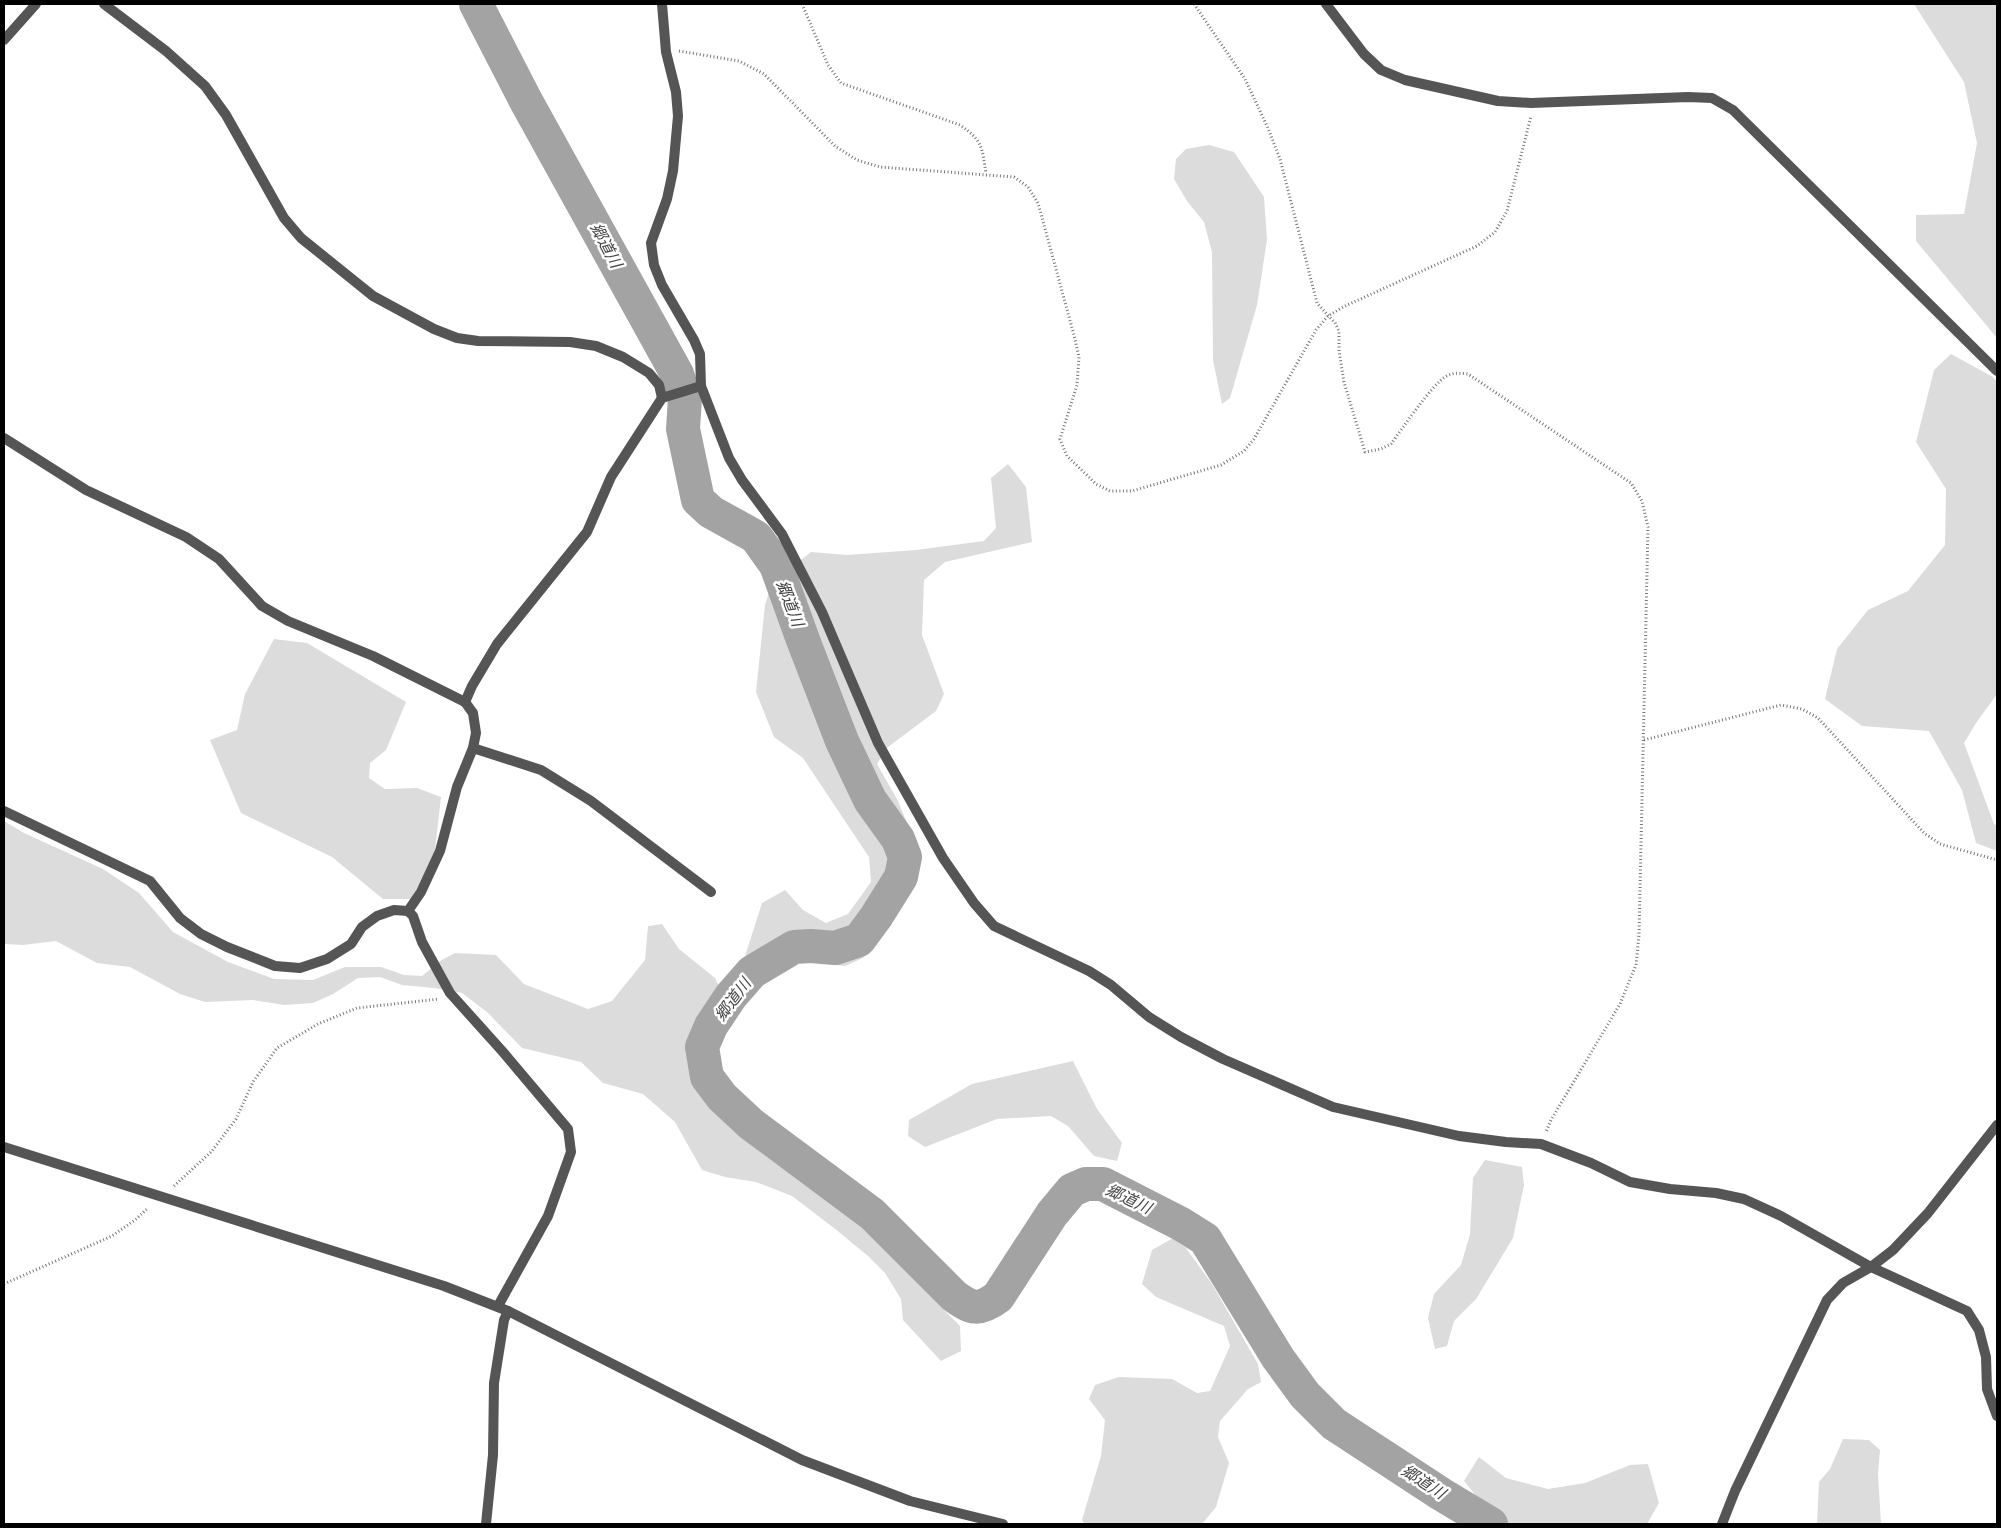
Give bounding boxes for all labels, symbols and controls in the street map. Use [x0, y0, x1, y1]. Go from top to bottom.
water label: 郷道川 [587, 219, 628, 272]
water label: 郷道川 [774, 577, 809, 631]
water label: 郷道川 [710, 973, 755, 1024]
water label: 郷道川 [1103, 1179, 1157, 1218]
water label: 郷道川 [1399, 1460, 1451, 1503]

